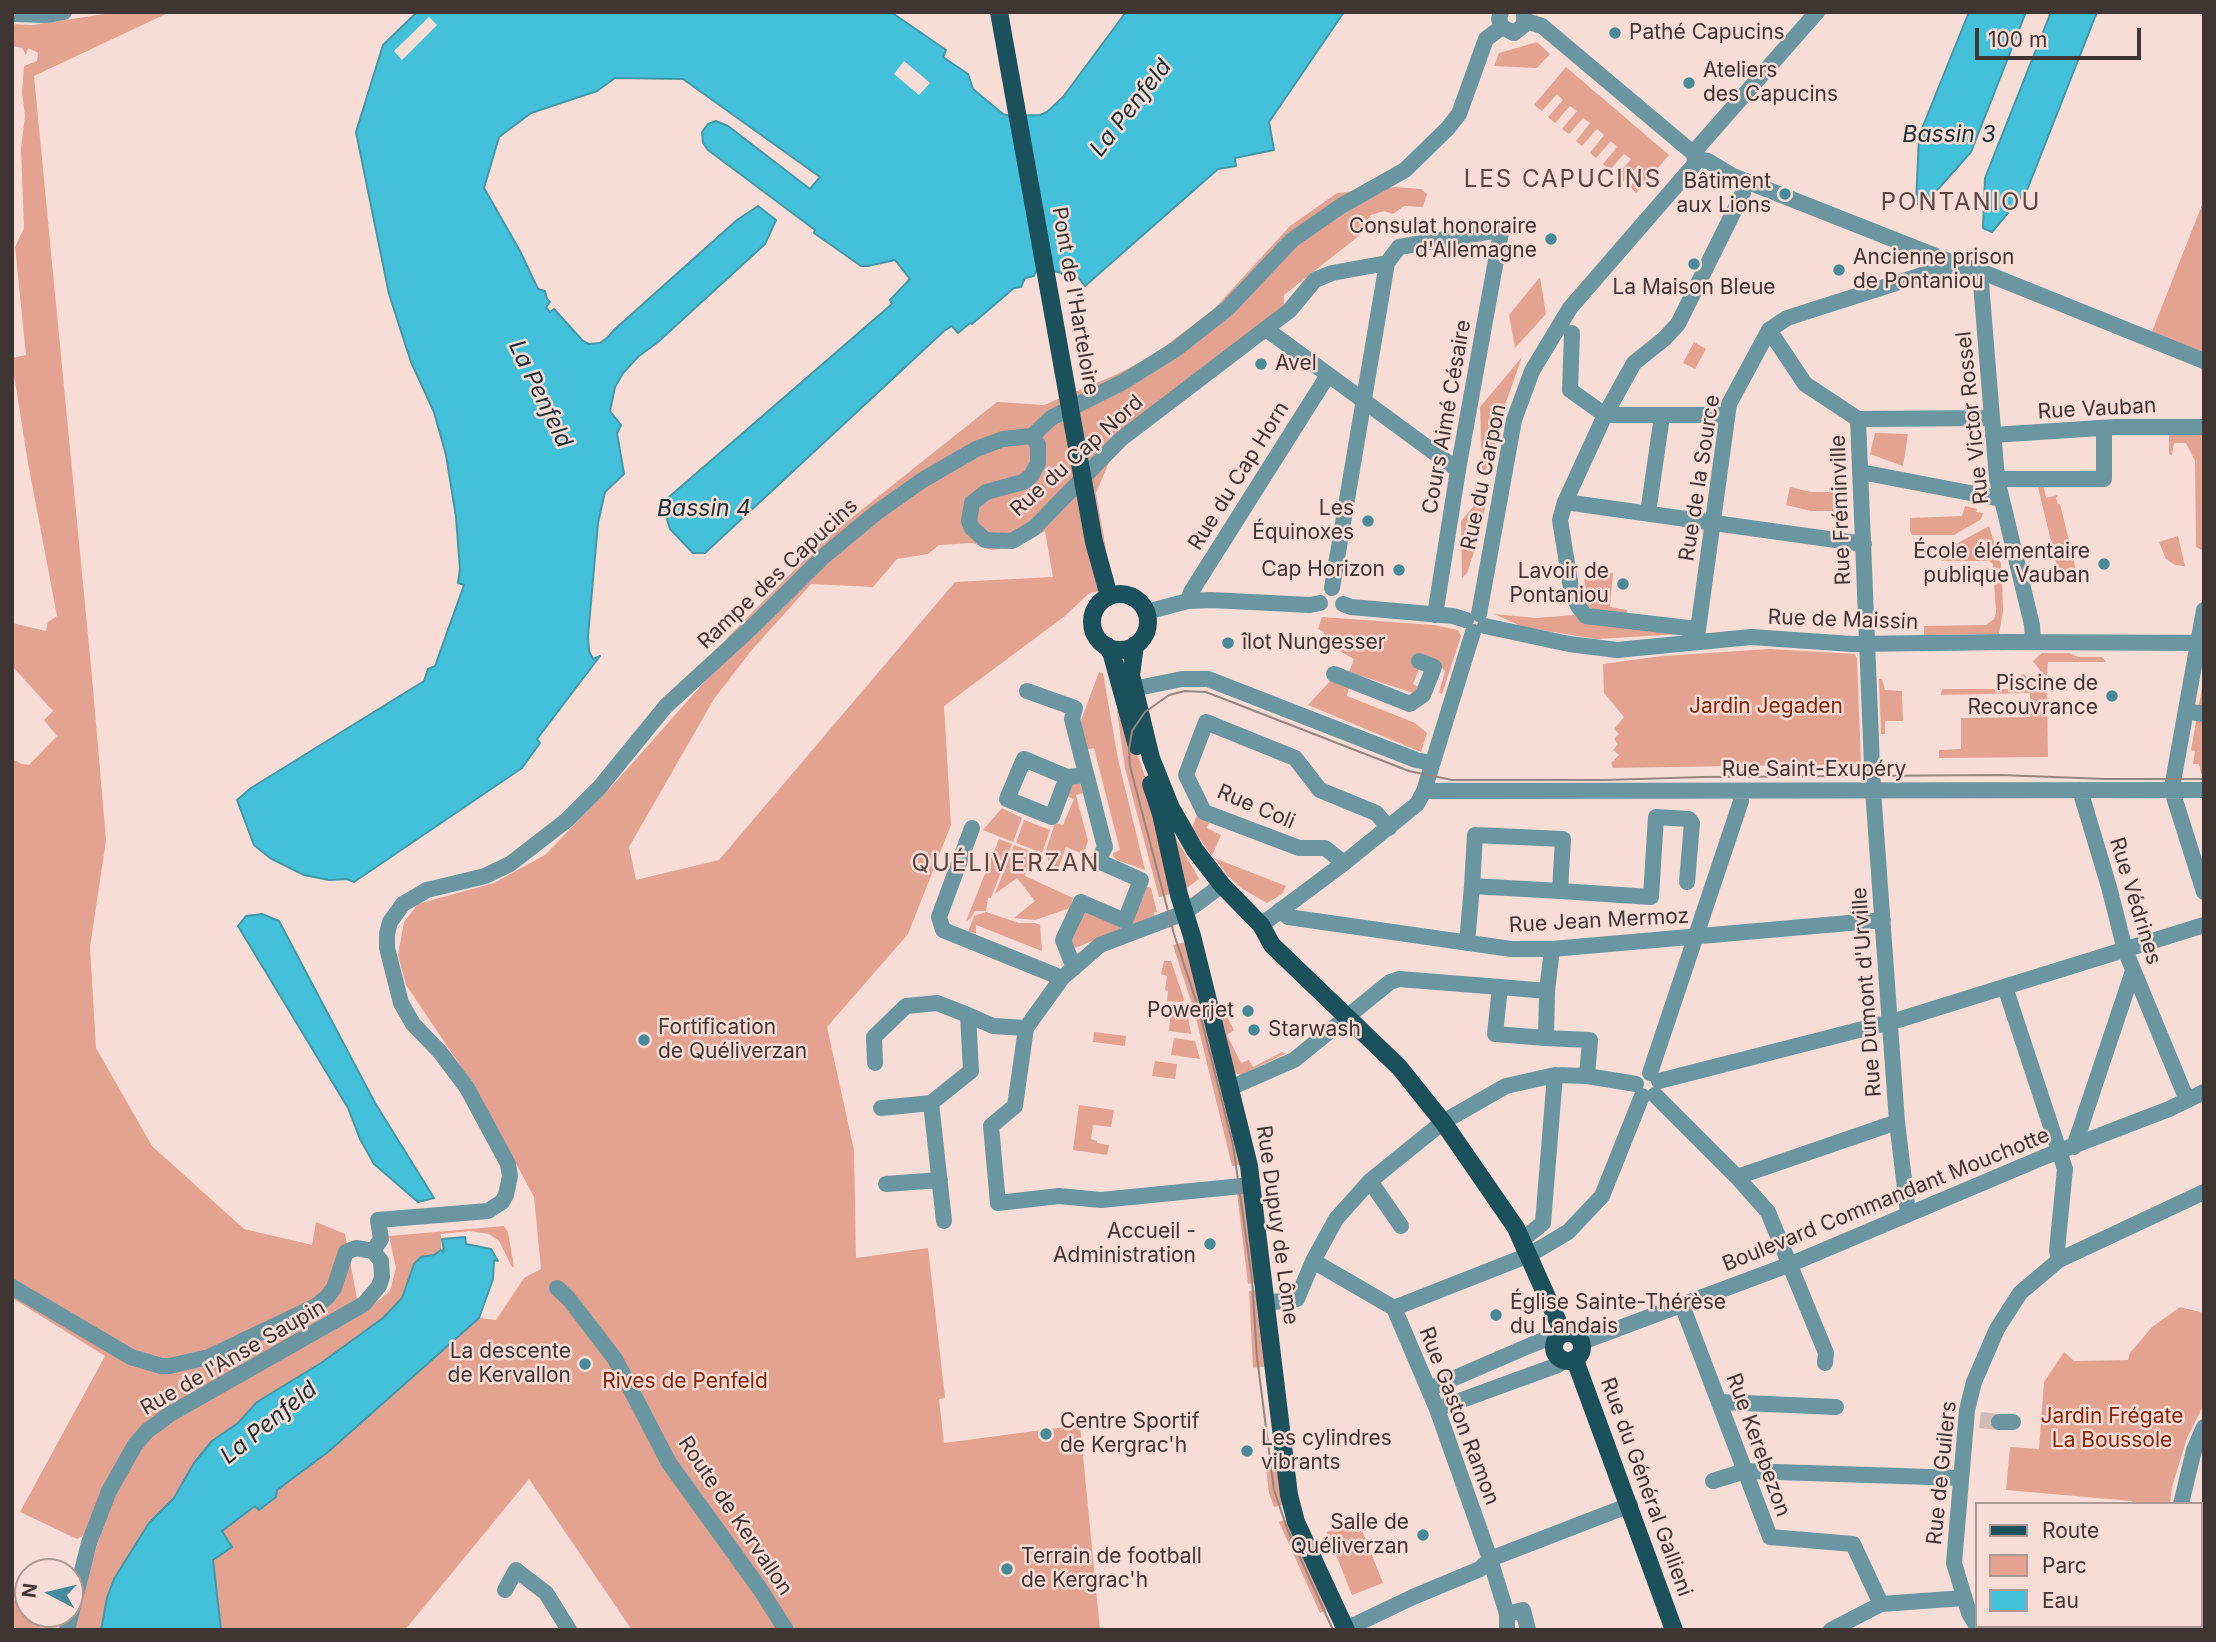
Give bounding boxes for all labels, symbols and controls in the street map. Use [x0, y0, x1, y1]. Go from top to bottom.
scale bar [1978, 14, 2144, 58]
place label: Pathé Capucins [1629, 20, 1785, 46]
marker: Pathé Capucins [1607, 25, 1623, 41]
text: 100 m [1988, 27, 2047, 52]
water label: La Penfeld [1084, 54, 1178, 162]
place label: Ateliers des Capucins [1703, 58, 1838, 108]
marker: Ateliers des Capucins [1681, 75, 1697, 91]
water label: Bassin 3 [1902, 121, 1996, 149]
district label: LES CAPUCINS [1465, 166, 1661, 194]
place label: Bâtiment aux Lions [1676, 169, 1771, 219]
marker: Bâtiment aux Lions [1777, 186, 1793, 202]
district label: PONTANIOU [1882, 189, 2040, 217]
street label: Pont de l'Harteloire [1046, 205, 1104, 397]
place label: Consulat honoraire d'Allemagne [1349, 214, 1537, 264]
marker: Consulat honoraire d'Allemagne [1543, 231, 1559, 247]
place label: Ancienne prison de Pontaniou [1853, 245, 2014, 295]
marker: La Maison Bleue [1686, 256, 1702, 272]
marker: Ancienne prison de Pontaniou [1831, 262, 1847, 278]
place label: La Maison Bleue [1612, 275, 1776, 301]
street label: Cours Aimé Césaire [1418, 318, 1476, 516]
street label: Rue Victor Rossel [1951, 330, 1995, 506]
water label: La Penfeld [502, 336, 578, 452]
place label: Avel [1275, 351, 1317, 377]
marker: Avel [1253, 356, 1269, 372]
street label: Rue du Cap Nord [1005, 390, 1149, 522]
street label: Rue de la Source [1674, 393, 1726, 563]
street label: Rue Vauban [2037, 393, 2157, 425]
street label: Rue du Cap Horn [1183, 397, 1295, 555]
street label: Rue du Carpon [1456, 402, 1512, 552]
street label: Rue Fréminville [1826, 434, 1856, 586]
street label: Rampe des Capucins [693, 493, 863, 655]
water label: Bassin 4 [657, 495, 751, 523]
place label: Les Équinoxes [1252, 496, 1354, 546]
marker: Les Équinoxes [1360, 513, 1376, 529]
place label: École élémentaire publique Vauban [1913, 539, 2090, 589]
marker: École élémentaire publique Vauban [2096, 556, 2112, 572]
place label: Cap Horizon [1261, 557, 1385, 583]
place label: Lavoir de Pontaniou [1509, 559, 1609, 609]
marker: Cap Horizon [1391, 562, 1407, 578]
marker: Lavoir de Pontaniou [1615, 576, 1631, 592]
street label: Rue de Maissin [1767, 605, 1919, 635]
place label: îlot Nungesser [1242, 630, 1386, 656]
marker: îlot Nungesser [1220, 635, 1236, 651]
place label: Piscine de Recouvrance [1967, 671, 2098, 721]
marker: Piscine de Recouvrance [2104, 688, 2120, 704]
park label: Jardin Jegaden [1689, 694, 1843, 720]
street label: Rue Saint-Exupéry [1722, 757, 1906, 783]
street label: Rue Coli [1213, 779, 1299, 835]
street label: Rue Védrines [2104, 834, 2166, 968]
district label: QUÉLIVERZAN [913, 850, 1099, 878]
street label: Rue Dumont d'Urville [1847, 886, 1887, 1098]
street label: Rue Jean Mermoz [1508, 904, 1690, 938]
place label: Powerjet [1147, 998, 1234, 1024]
marker: Powerjet [1240, 1003, 1256, 1019]
place label: Fortification de Quéliverzan [658, 1015, 807, 1065]
place label: Starwash [1268, 1017, 1361, 1043]
marker: Starwash [1246, 1022, 1262, 1038]
marker: Fortification de Quéliverzan [636, 1032, 652, 1048]
street label: Boulevard Commandant Mouchotte [1719, 1123, 2053, 1277]
street label: Rue Dupuy de Lôme [1251, 1124, 1303, 1326]
place label: Accueil - Administration [1053, 1219, 1196, 1269]
marker: Accueil - Administration [1202, 1236, 1218, 1252]
place label: Église Sainte-Thérèse du Landais [1510, 1290, 1726, 1340]
street label: Rue de l'Anse Saupin [136, 1295, 330, 1421]
marker: Église Sainte-Thérèse du Landais [1488, 1307, 1504, 1323]
street label: Rue Gaston Ramon [1413, 1323, 1505, 1509]
place label: La descente de Kervallon [448, 1339, 571, 1389]
marker: La descente de Kervallon [577, 1356, 593, 1372]
park label: Rives de Penfeld [602, 1369, 768, 1395]
street label: Rue Kerebezon [1720, 1370, 1796, 1520]
street label: Rue du Général Gallieni [1595, 1374, 1697, 1600]
water label: La Penfeld [215, 1376, 323, 1470]
street label: Rue de Guilers [1922, 1400, 1962, 1546]
park label: Jardin Frégate La Boussole [2041, 1404, 2183, 1454]
place label: Centre Sportif de Kergrac'h [1060, 1409, 1199, 1459]
marker: Centre Sportif de Kergrac'h [1038, 1426, 1054, 1442]
place label: Les cylindres vibrants [1261, 1426, 1392, 1476]
street label: Route de Kervallon [672, 1432, 798, 1600]
marker: Les cylindres vibrants [1239, 1443, 1255, 1459]
legend [1974, 1502, 2202, 1628]
place label: Salle de Quéliverzan [1291, 1510, 1409, 1560]
text: Route [2042, 1518, 2099, 1543]
marker: Salle de Quéliverzan [1415, 1527, 1431, 1543]
place label: Terrain de football de Kergrac'h [1021, 1544, 1202, 1594]
text: Parc [2042, 1553, 2087, 1578]
north arrow [14, 1558, 84, 1628]
marker: Terrain de football de Kergrac'h [999, 1561, 1015, 1577]
text: N [17, 1582, 42, 1599]
text: Eau [2042, 1588, 2079, 1613]

